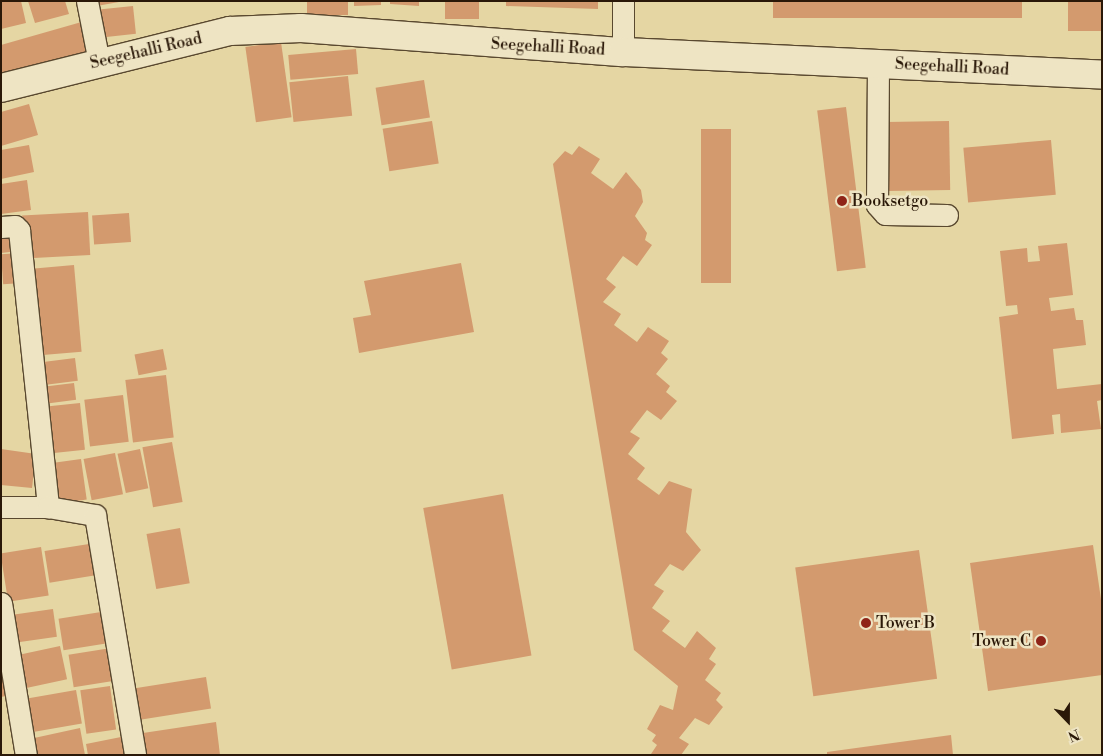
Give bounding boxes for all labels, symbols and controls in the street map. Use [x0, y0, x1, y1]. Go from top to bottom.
street label: Seegehalli Road [88, 29, 204, 73]
street label: Seegehalli Road [490, 34, 606, 60]
street label: Seegehalli Road [894, 54, 1010, 80]
place label: Booksetgo [852, 191, 928, 211]
marker: Booksetgo [836, 195, 848, 207]
place label: Tower B [876, 613, 935, 633]
marker: Tower B [860, 617, 872, 629]
place label: Tower C [972, 631, 1031, 651]
marker: Tower C [1035, 635, 1047, 647]
north arrow [1043, 696, 1093, 746]
text: N [1065, 724, 1082, 745]

